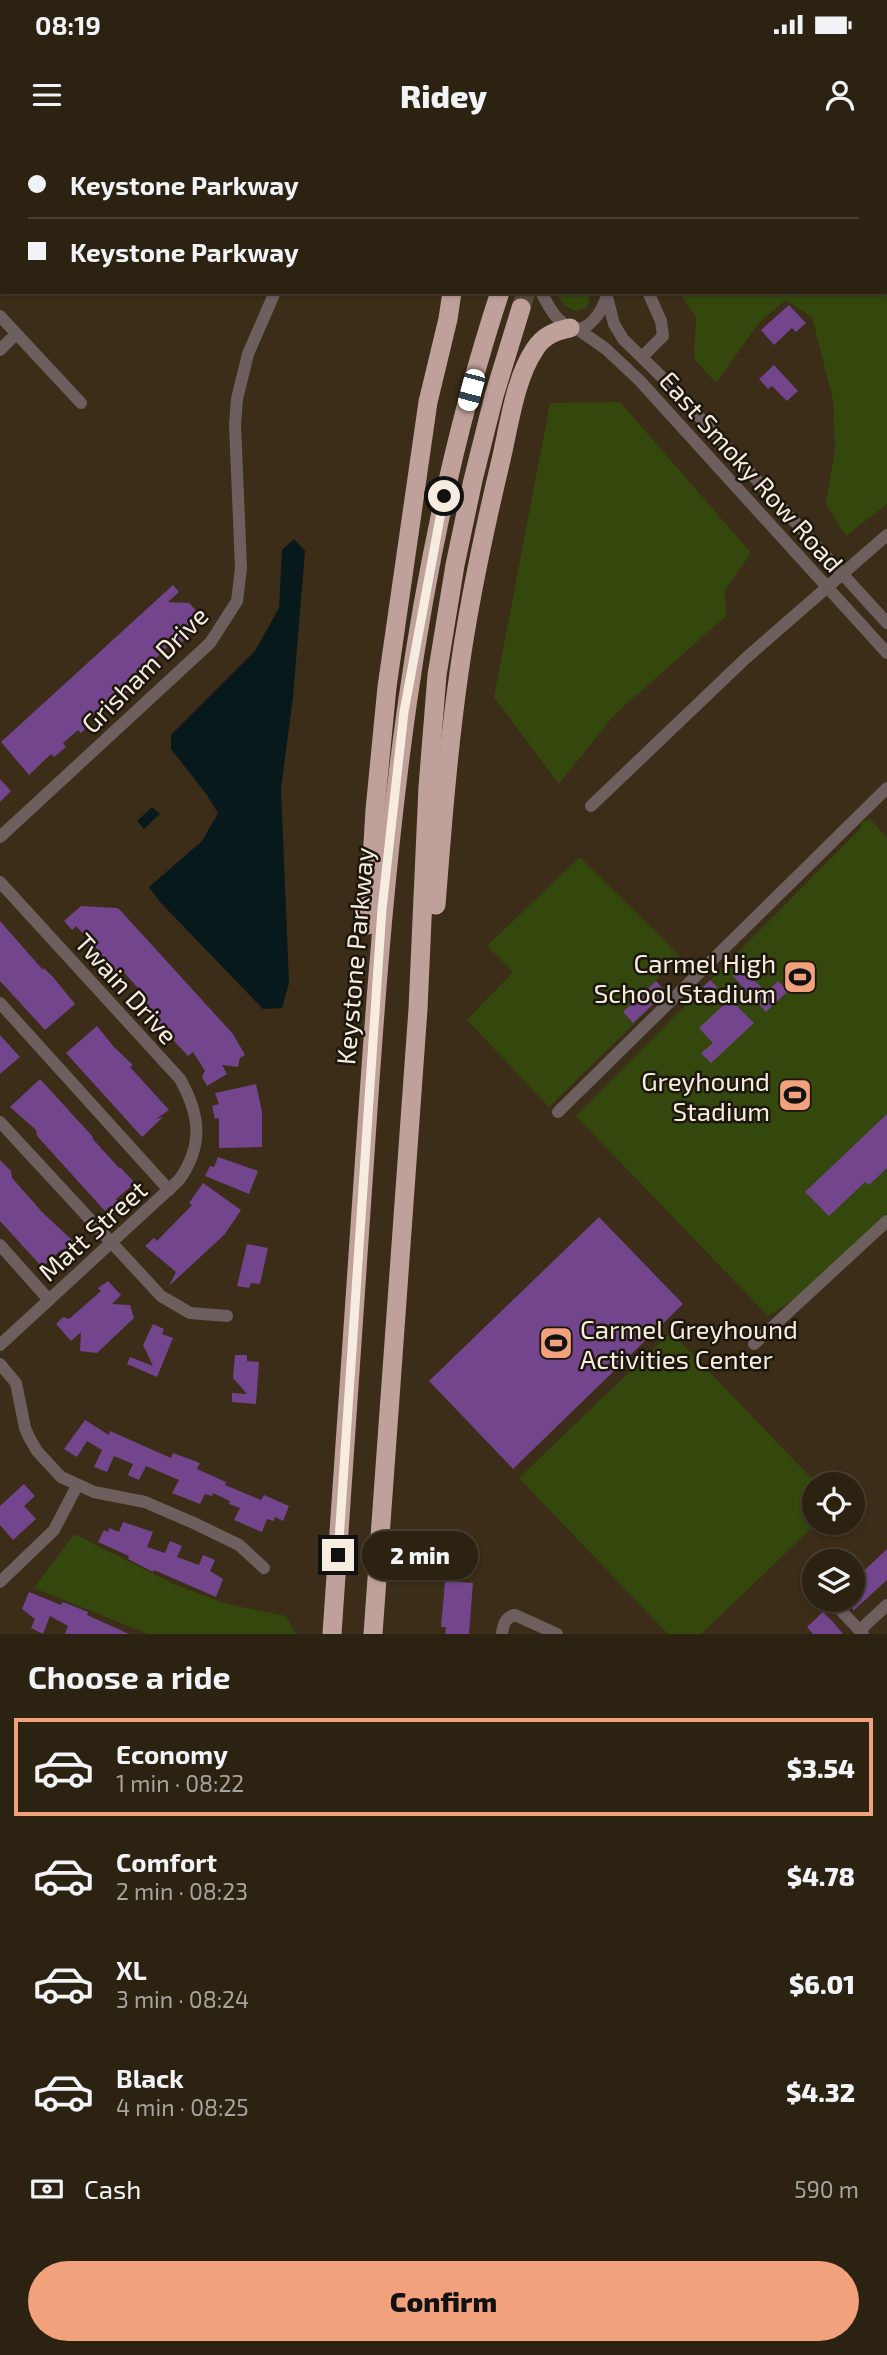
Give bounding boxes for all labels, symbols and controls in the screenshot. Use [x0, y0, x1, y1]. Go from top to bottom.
text: 08:19 [35, 9, 101, 40]
icon: menu [28, 76, 66, 114]
text: Ridey [400, 76, 487, 114]
icon: person [821, 76, 859, 114]
text: Keystone Parkway [70, 169, 299, 200]
text: Keystone Parkway [70, 236, 299, 267]
street label: East Smoky Row Road [654, 364, 850, 578]
car [456, 367, 487, 413]
route start [428, 480, 460, 512]
street label: Grisham Drive [74, 599, 214, 739]
street label: Keystone Parkway [329, 846, 379, 1066]
street label: Twain Drive [69, 926, 185, 1050]
place label: Carmel High School Stadium [594, 947, 776, 1008]
sports icon: Carmel High School Stadium [781, 958, 819, 996]
place label: Greyhound Stadium [641, 1065, 770, 1126]
sports icon: Greyhound Stadium [776, 1076, 814, 1114]
street label: Matt Street [31, 1173, 153, 1287]
place label: Carmel Greyhound Activities Center [580, 1313, 798, 1374]
sports icon: Carmel Greyhound Activities Center [537, 1324, 575, 1362]
map controls [802, 1472, 865, 1612]
button: locate [802, 1472, 865, 1535]
callout: 2 min [362, 1530, 478, 1580]
route end [322, 1539, 354, 1571]
text: 2 min [390, 1541, 450, 1569]
button: layers [802, 1549, 865, 1612]
text: Choose a ride [28, 1657, 231, 1695]
icon: car [32, 1736, 95, 1799]
text: Economy [116, 1738, 228, 1769]
text: $3.54 [787, 1752, 855, 1783]
text: 1 min · 08:22 [116, 1769, 244, 1797]
icon: car [32, 1844, 95, 1907]
text: Comfort [116, 1846, 217, 1877]
text: $4.78 [787, 1860, 855, 1891]
text: 2 min · 08:23 [116, 1877, 248, 1905]
icon: car [32, 1952, 95, 2015]
text: XL [116, 1954, 147, 1985]
text: $6.01 [789, 1968, 855, 1999]
text: 3 min · 08:24 [116, 1985, 249, 2013]
icon: car [32, 2060, 95, 2123]
text: Black [116, 2062, 184, 2093]
text: $4.32 [786, 2076, 855, 2107]
text: 4 min · 08:25 [116, 2093, 249, 2121]
icon: cash [28, 2170, 66, 2208]
text: Cash [84, 2173, 141, 2204]
text: 590 m [794, 2175, 859, 2203]
button: Confirm [28, 2261, 859, 2341]

